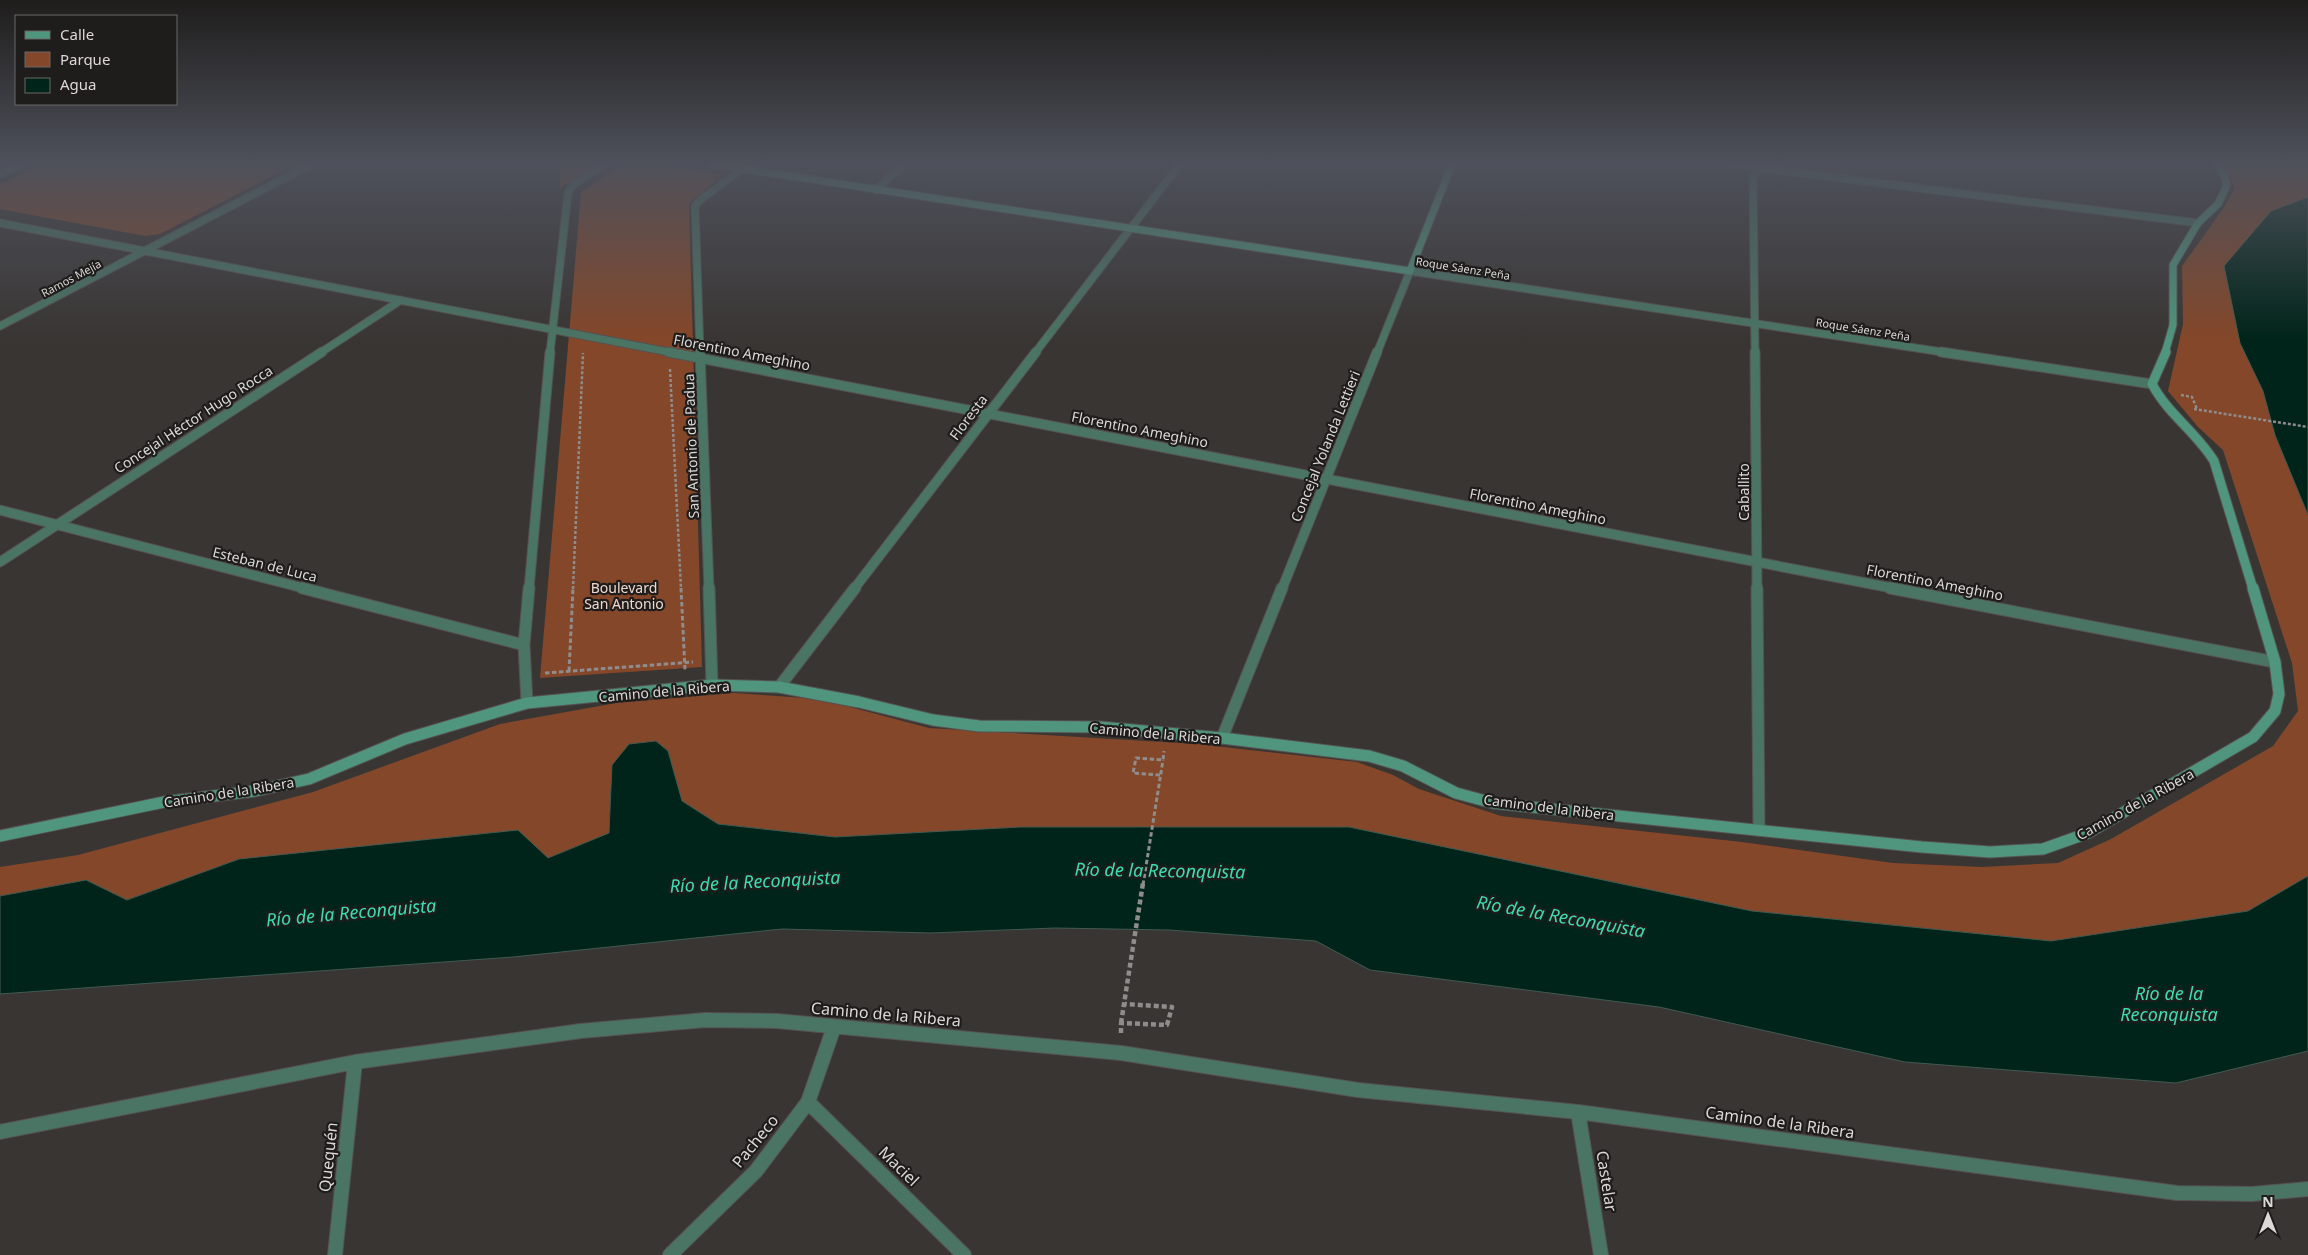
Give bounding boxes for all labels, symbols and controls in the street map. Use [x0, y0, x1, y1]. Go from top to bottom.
legend [15, 15, 178, 105]
text: Calle [60, 24, 94, 44]
text: Parque [60, 49, 110, 69]
text: Agua [60, 74, 97, 94]
street label: Roque Sáenz Peña [1415, 253, 1511, 283]
street label: Ramos Mejía [38, 256, 104, 300]
street label: Roque Sáenz Peña [1815, 314, 1911, 344]
street label: Florentino Ameghino [672, 329, 812, 375]
street label: Concejal Héctor Hugo Rocca [110, 361, 276, 477]
street label: Concejal Yolanda Lettieri [1286, 368, 1364, 524]
street label: San Antonio de Padua [679, 373, 703, 519]
street label: Floresta [945, 390, 991, 444]
street label: Florentino Ameghino [1070, 406, 1210, 452]
street label: Caballito [1734, 463, 1753, 521]
street label: Florentino Ameghino [1468, 483, 1608, 529]
street label: Esteban de Luca [211, 542, 319, 586]
street label: Florentino Ameghino [1865, 559, 2005, 605]
park label: Boulevard San Antonio [584, 578, 664, 613]
street label: Camino de la Ribera [598, 676, 730, 706]
street label: Camino de la Ribera [1089, 718, 1221, 748]
street label: Camino de la Ribera [2073, 764, 2197, 844]
street label: Camino de la Ribera [163, 772, 295, 812]
street label: Camino de la Ribera [1483, 790, 1615, 824]
water label: Río de la Reconquista [1074, 857, 1246, 883]
water label: Río de la Reconquista [669, 865, 841, 897]
water label: Río de la Reconquista [1475, 889, 1647, 943]
water label: Río de la Reconquista [265, 893, 437, 931]
water label: Río de la Reconquista [2120, 981, 2218, 1026]
street label: Camino de la Ribera [810, 996, 962, 1032]
street label: Camino de la Ribera [1704, 1101, 1856, 1143]
street label: Pacheco [727, 1110, 783, 1172]
street label: Quequén [313, 1121, 343, 1193]
street label: Maciel [874, 1141, 924, 1191]
street label: Castelar [1591, 1149, 1623, 1213]
north arrow [2243, 1190, 2293, 1240]
text: N [2262, 1192, 2274, 1211]

